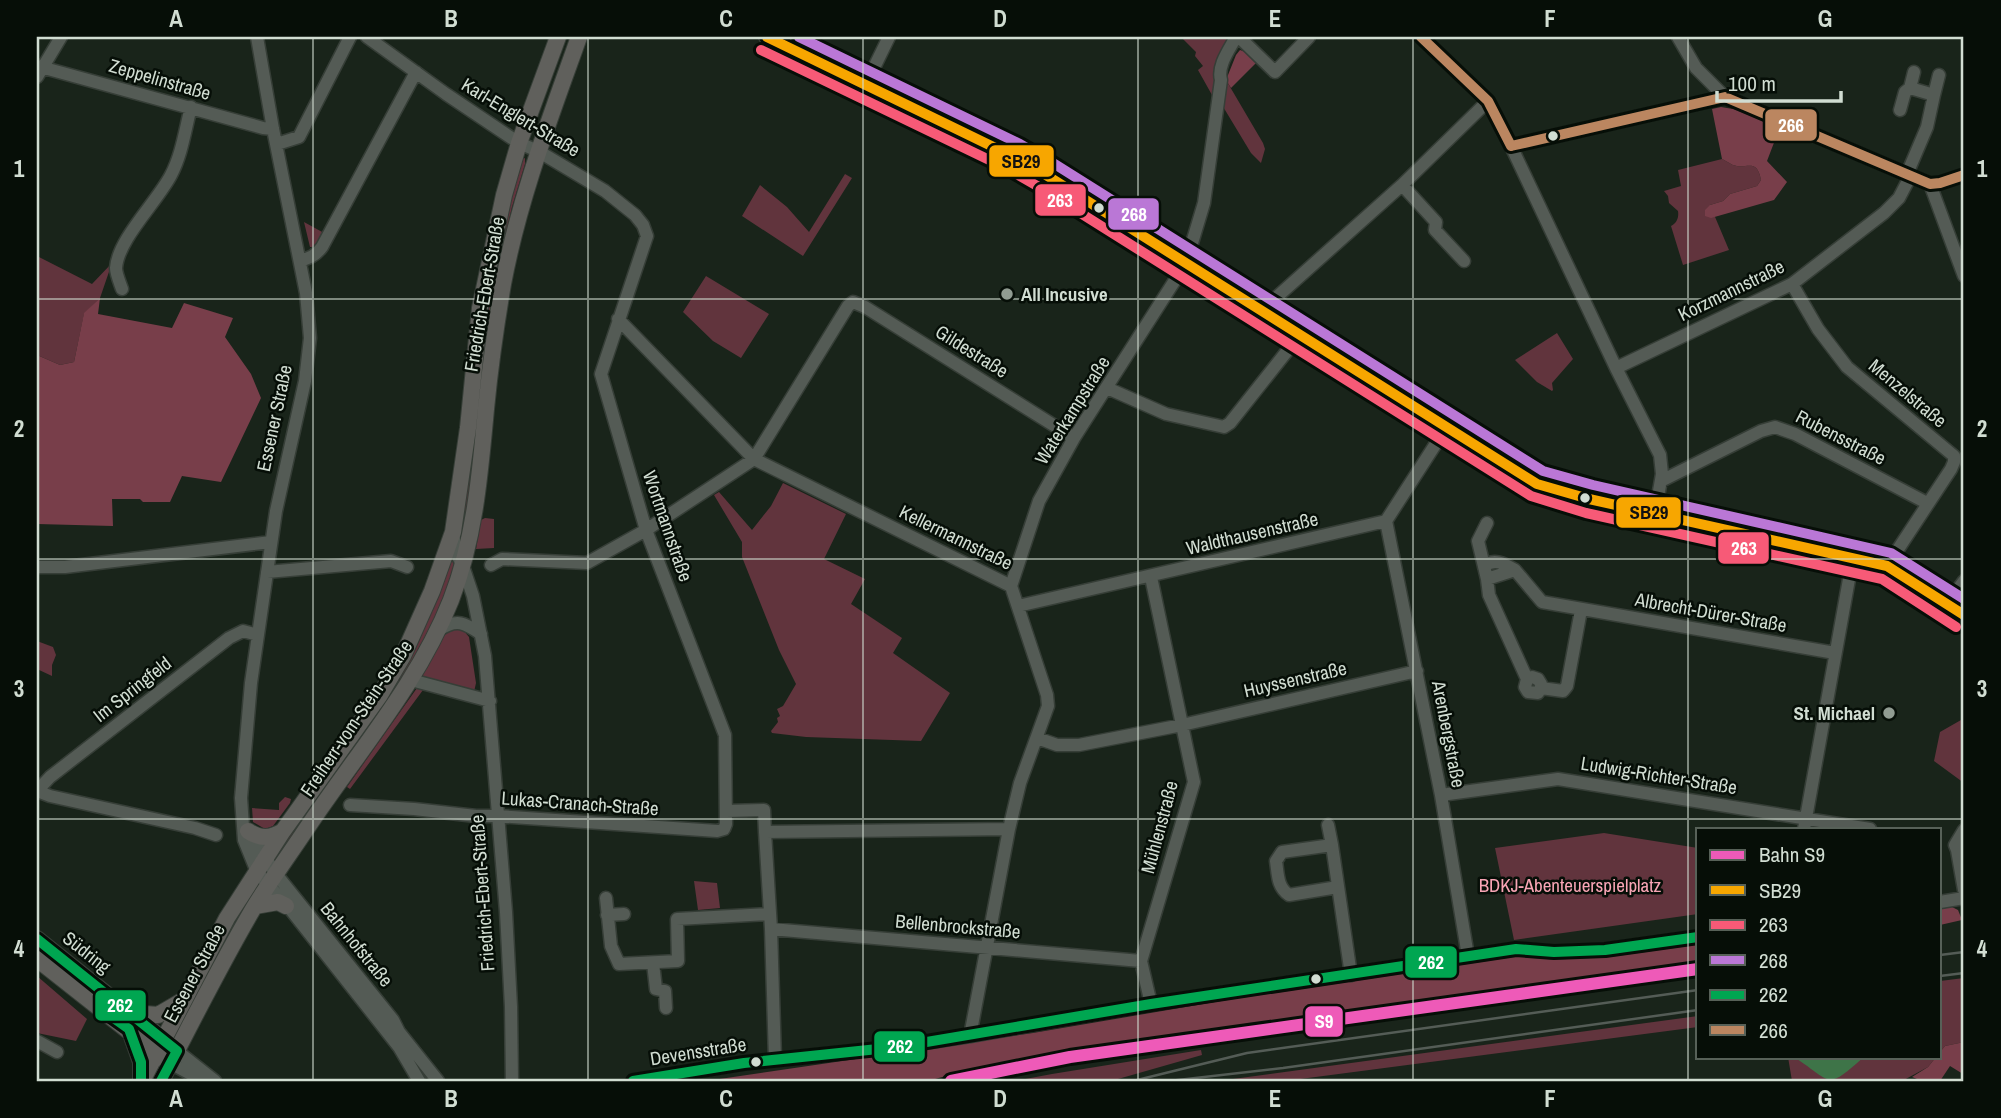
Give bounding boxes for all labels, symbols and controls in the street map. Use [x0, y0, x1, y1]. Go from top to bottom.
text: A [169, 3, 183, 34]
text: B [444, 3, 458, 34]
text: C [719, 3, 733, 34]
text: D [993, 3, 1007, 34]
text: E [1269, 3, 1281, 34]
text: F [1544, 3, 1556, 34]
text: G [1818, 3, 1832, 34]
street label: Zeppelinstraße [106, 52, 214, 106]
scale bar [1717, 60, 1842, 104]
text: 100 m [1728, 69, 1776, 98]
street label: Karl-Englert-Straße [457, 71, 585, 163]
line badge: 266 [1764, 108, 1818, 142]
text: 266 [1778, 112, 1804, 138]
unlabelled marker [1546, 129, 1560, 143]
line badge: SB29 [988, 144, 1055, 178]
text: SB29 [1002, 148, 1041, 174]
text: 1 [14, 153, 25, 184]
text: 1 [1977, 153, 1988, 184]
line badge: 263 [1034, 183, 1087, 217]
text: 263 [1047, 187, 1073, 213]
line badge: 268 [1107, 197, 1160, 231]
unlabelled marker [1092, 201, 1106, 215]
text: 268 [1121, 201, 1147, 227]
street label: Friedrich-Ebert-Straße [458, 215, 510, 373]
street label: Korzmannstraße [1674, 253, 1788, 327]
place label: All Incusive [1021, 281, 1108, 307]
marker: All Incusive [999, 286, 1015, 302]
street label: Gildestraße [931, 318, 1013, 384]
street label: Waterkampstraße [1028, 351, 1116, 469]
street label: Menzelstraße [1863, 353, 1953, 433]
street label: Essener Straße [250, 362, 298, 474]
street label: Rubensstraße [1792, 403, 1890, 471]
text: 2 [14, 413, 24, 444]
text: 2 [1977, 413, 1987, 444]
street label: Wortmannstraße [637, 467, 699, 585]
unlabelled marker [1578, 491, 1592, 505]
line badge: SB29 [1615, 496, 1682, 529]
street label: Kellermannstraße [895, 498, 1017, 576]
text: SB29 [1630, 499, 1669, 525]
street label: Waldthausenstraße [1184, 505, 1320, 561]
line badge: 263 [1717, 531, 1770, 565]
text: 263 [1731, 535, 1757, 561]
street label: Albrecht-Dürer-Straße [1632, 586, 1789, 638]
street label: Freiherr-vom-Stein-Straße [294, 635, 418, 801]
street label: Im Springfeld [87, 650, 177, 728]
street label: Huyssenstraße [1241, 655, 1349, 703]
text: 3 [14, 673, 24, 704]
text: 3 [1977, 673, 1987, 704]
street label: Arenbergstraße [1426, 677, 1472, 790]
place label: St. Michael [1794, 700, 1875, 726]
marker: St. Michael [1881, 705, 1897, 721]
street label: Ludwig-Richter-Straße [1579, 750, 1739, 800]
street label: Mühlenstraße [1134, 778, 1184, 876]
street label: Lukas-Cranach-Straße [500, 785, 660, 821]
street label: Friedrich-Ebert-Straße [464, 814, 500, 972]
legend [1696, 828, 1941, 1058]
text: Bahn S9 [1759, 840, 1825, 869]
park label: BDKJ-Abenteuerspielplatz [1479, 872, 1662, 898]
text: SB29 [1759, 876, 1801, 905]
street label: Bahnhofstraße [315, 896, 399, 992]
street label: Bellenbrockstraße [894, 908, 1022, 944]
text: 263 [1759, 910, 1788, 939]
street label: Essener Straße [157, 919, 231, 1027]
street label: Südring [57, 925, 117, 979]
text: 4 [14, 933, 25, 964]
text: 4 [1977, 933, 1988, 964]
line badge: 262 [1404, 945, 1458, 979]
text: 268 [1759, 946, 1788, 975]
text: 262 [1418, 949, 1444, 975]
unlabelled marker [1309, 972, 1323, 986]
text: 262 [1759, 980, 1788, 1009]
line badge: 262 [94, 989, 147, 1022]
text: 262 [107, 992, 133, 1018]
line badge: S9 [1304, 1005, 1344, 1038]
text: S9 [1314, 1008, 1334, 1034]
text: 266 [1759, 1016, 1788, 1045]
line badge: 262 [873, 1030, 926, 1063]
street label: Devensstraße [648, 1031, 748, 1071]
text: 262 [887, 1033, 913, 1059]
unlabelled marker [749, 1055, 763, 1069]
text: A [169, 1083, 183, 1114]
text: B [444, 1083, 458, 1114]
text: C [719, 1083, 733, 1114]
text: D [993, 1083, 1007, 1114]
text: E [1269, 1083, 1281, 1114]
text: F [1544, 1083, 1556, 1114]
text: G [1818, 1083, 1832, 1114]

